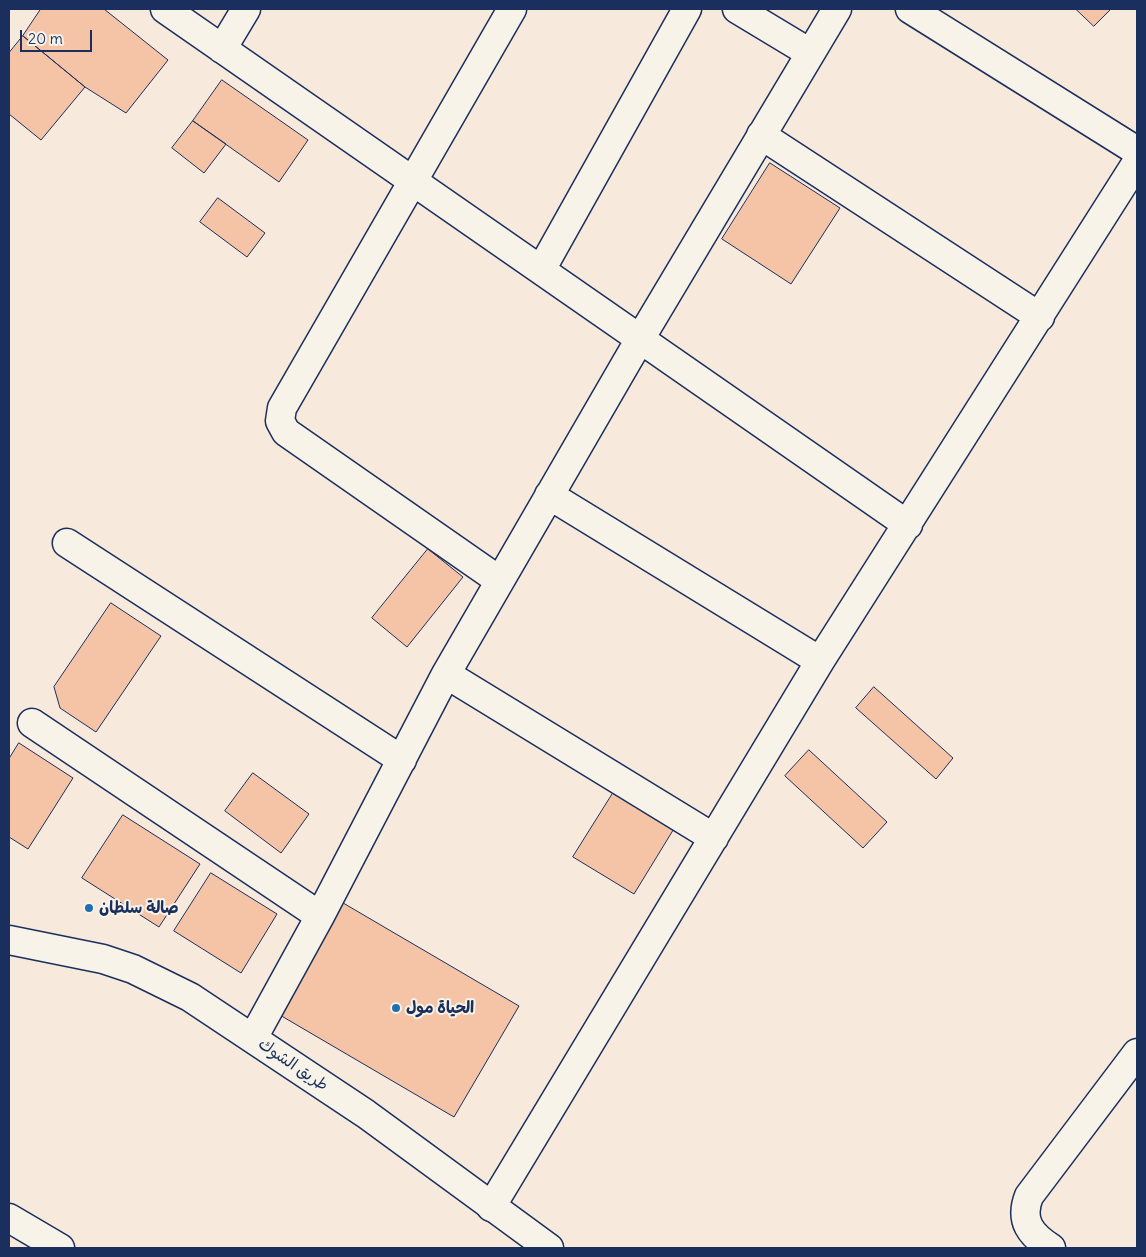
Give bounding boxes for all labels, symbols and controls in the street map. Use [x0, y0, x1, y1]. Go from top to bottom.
scale bar [22, 20, 95, 52]
text: 20 m [28, 29, 63, 48]
place label: صالة سلطان [99, 898, 179, 918]
marker: صالة سلطان [83, 902, 95, 914]
place label: الحياة مول [406, 998, 474, 1018]
marker: الحياة مول [390, 1002, 402, 1014]
street label: طريق الشوك [254, 1035, 332, 1095]

